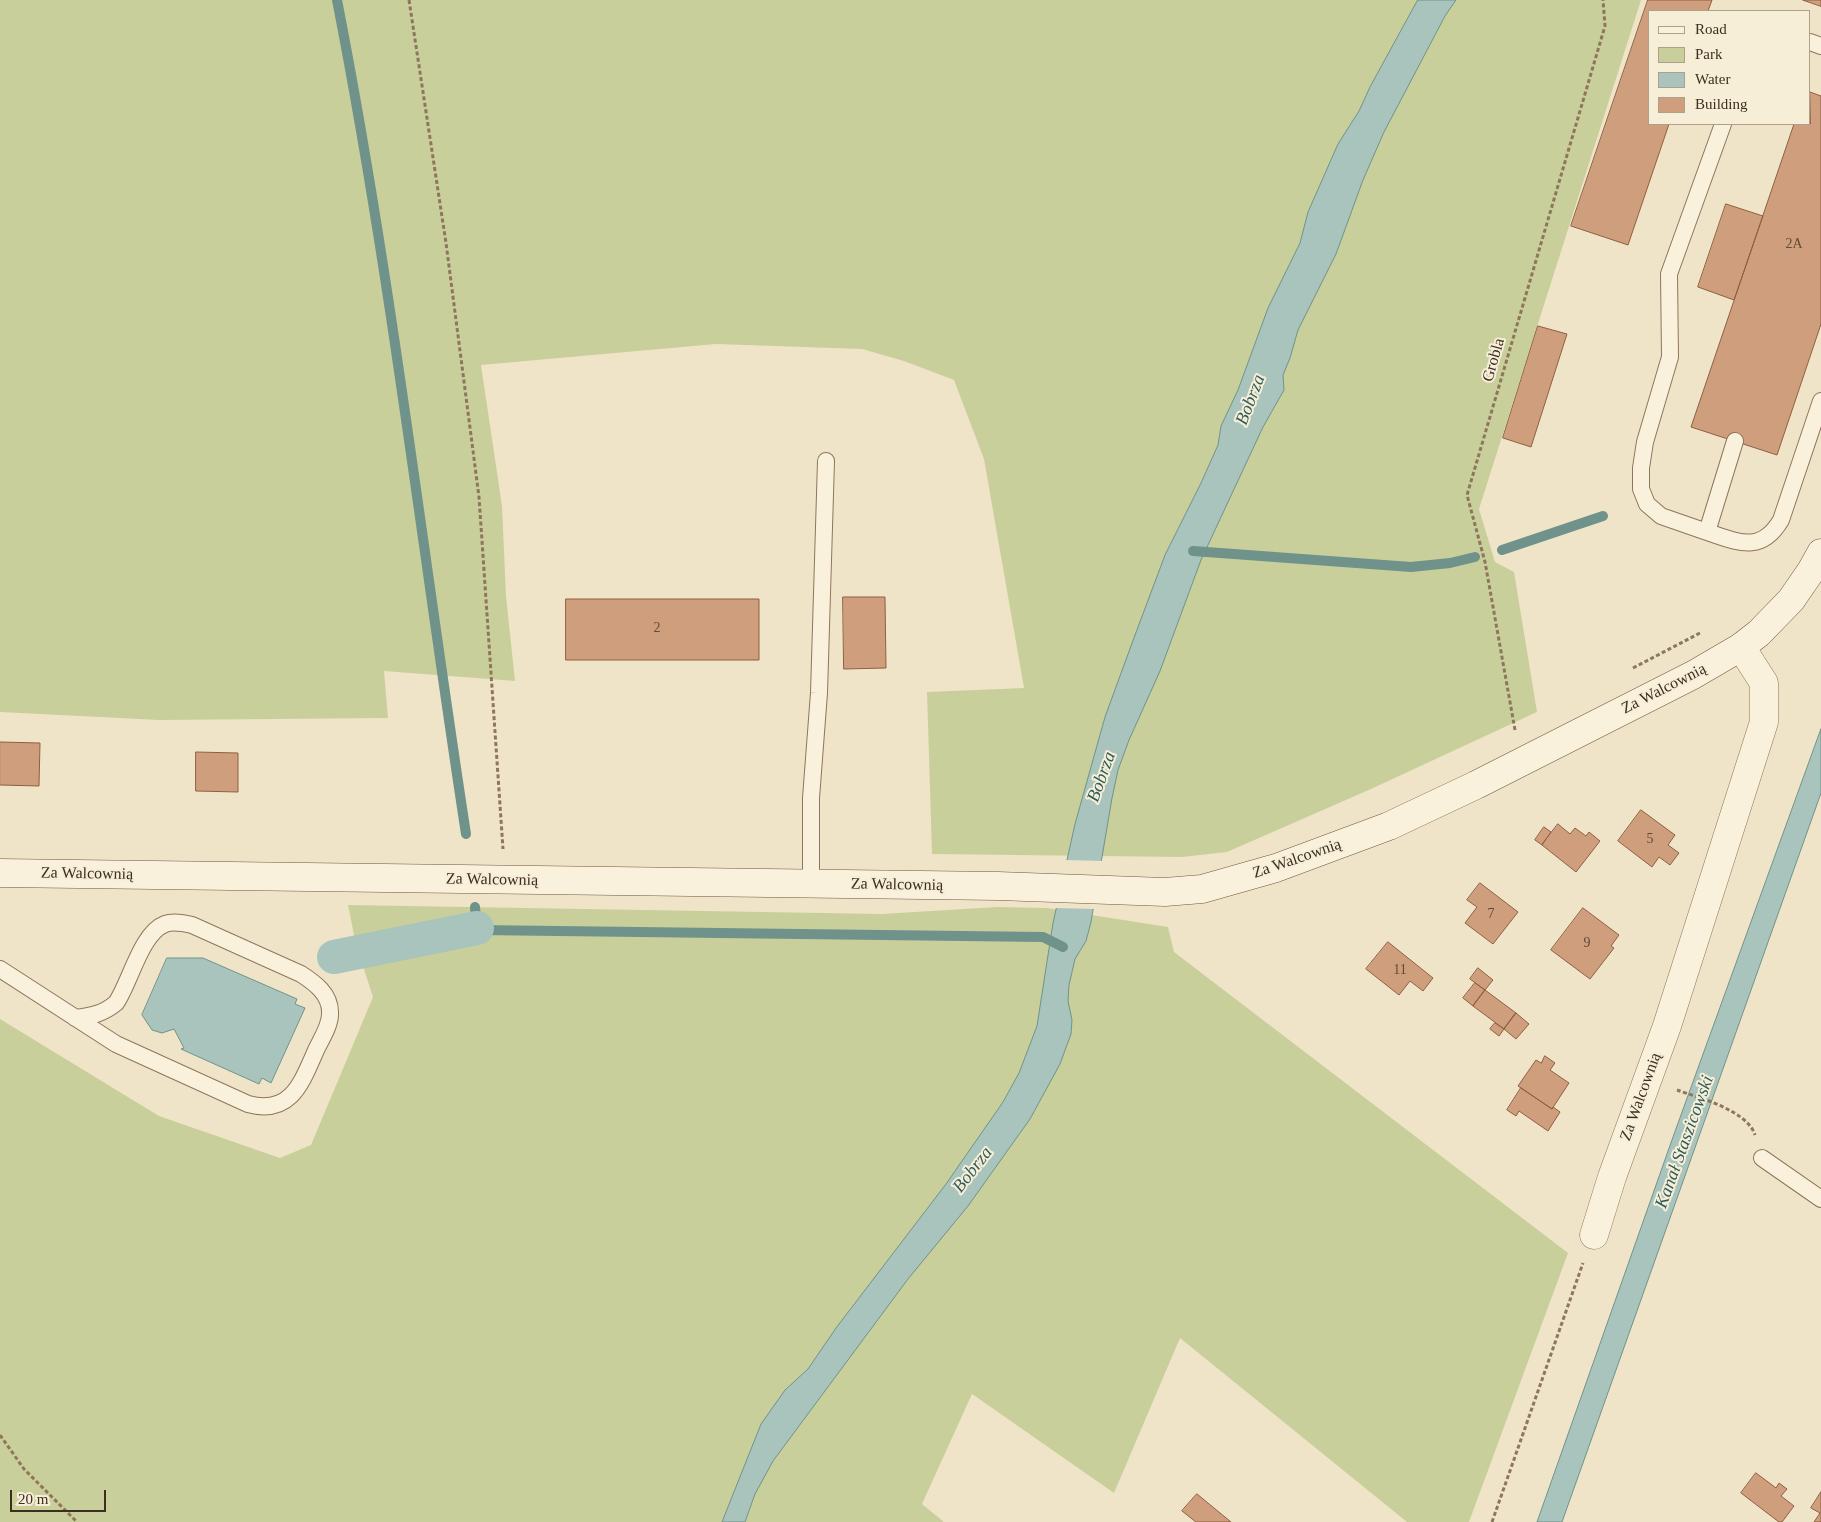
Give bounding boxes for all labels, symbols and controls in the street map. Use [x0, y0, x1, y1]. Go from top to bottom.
legend [1648, 10, 1811, 125]
text: Road [1695, 21, 1727, 37]
text: Park [1695, 46, 1723, 62]
text: Water [1695, 71, 1730, 87]
text: Building [1695, 96, 1748, 112]
house number: 2A [1785, 236, 1803, 252]
street label: Grobla [1479, 336, 1509, 384]
water label: Bobrza [1232, 372, 1270, 428]
house number: 2 [654, 620, 660, 636]
street label: Za Walcownią [1618, 659, 1710, 719]
water label: Bobrza [1083, 749, 1121, 805]
house number: 5 [1646, 831, 1654, 847]
street label: Za Walcownią [1250, 835, 1344, 883]
street label: Za Walcownią [41, 864, 133, 884]
street label: Za Walcownią [446, 870, 538, 890]
street label: Za Walcownią [851, 875, 943, 895]
house number: 7 [1488, 906, 1494, 922]
house number: 9 [1584, 935, 1590, 951]
house number: 11 [1393, 962, 1407, 978]
street label: Za Walcownią [1616, 1050, 1666, 1144]
water label: Kanał Staszicowski [1651, 1073, 1719, 1211]
water label: Bobrza [948, 1143, 998, 1197]
scale bar [12, 1480, 109, 1512]
text: 20 m [18, 1491, 48, 1507]

